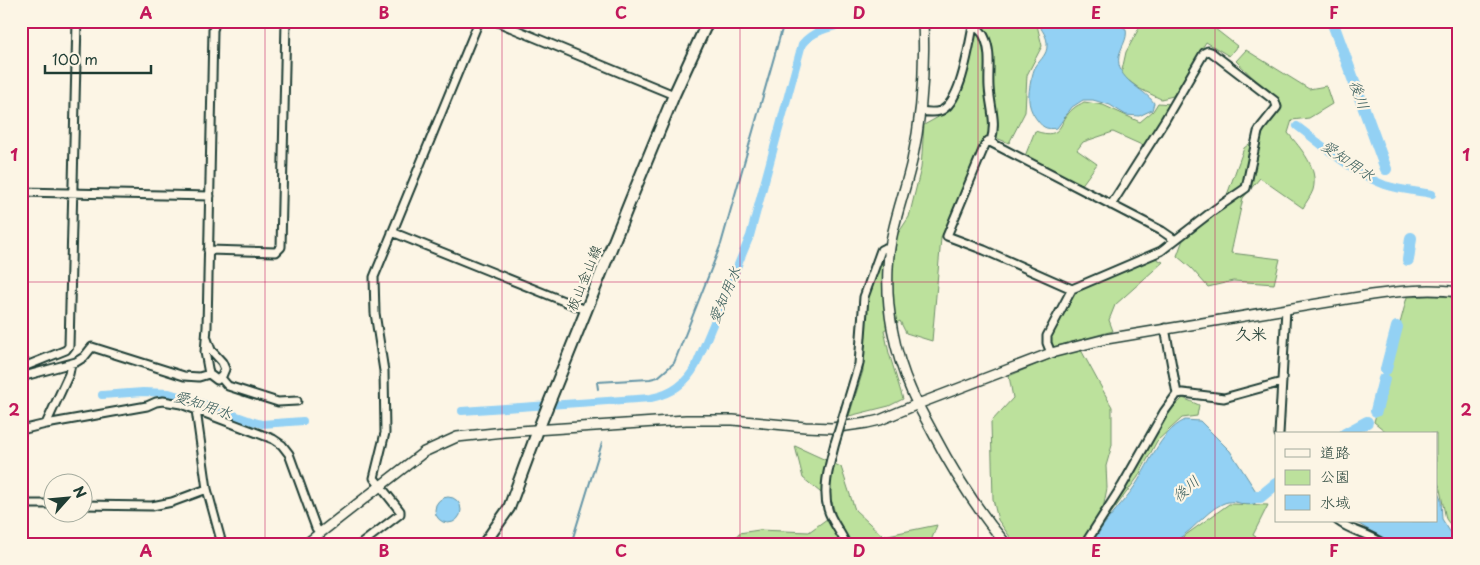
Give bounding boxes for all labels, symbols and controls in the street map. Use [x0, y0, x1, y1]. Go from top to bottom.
text: A [140, 0, 153, 24]
text: B [379, 0, 390, 24]
text: C [615, 0, 627, 24]
text: D [853, 0, 865, 24]
text: E [1091, 0, 1101, 24]
text: F [1329, 0, 1339, 24]
scale bar [45, 42, 151, 74]
text: 100 m [52, 47, 98, 70]
water label: 後川 [1344, 76, 1376, 113]
water label: 愛知用水 [1318, 133, 1380, 186]
text: 1 [10, 142, 18, 166]
text: 1 [1462, 142, 1470, 166]
street label: 板山金山線 [561, 241, 606, 314]
water label: 愛知用水 [701, 262, 746, 327]
district label: 久米 [1235, 321, 1267, 345]
water label: 愛知用水 [171, 383, 236, 424]
text: 2 [8, 397, 20, 421]
text: 2 [1460, 397, 1472, 421]
legend [1275, 432, 1438, 522]
text: 道路 [1320, 440, 1350, 463]
text: 公園 [1320, 464, 1350, 487]
water label: 後川 [1166, 469, 1204, 506]
north arrow [42, 472, 92, 522]
text: N [68, 482, 92, 502]
text: 水域 [1320, 490, 1350, 513]
text: A [140, 538, 153, 562]
text: B [379, 538, 390, 562]
text: C [615, 538, 627, 562]
text: D [853, 538, 865, 562]
text: E [1091, 538, 1101, 562]
text: F [1329, 538, 1339, 562]

